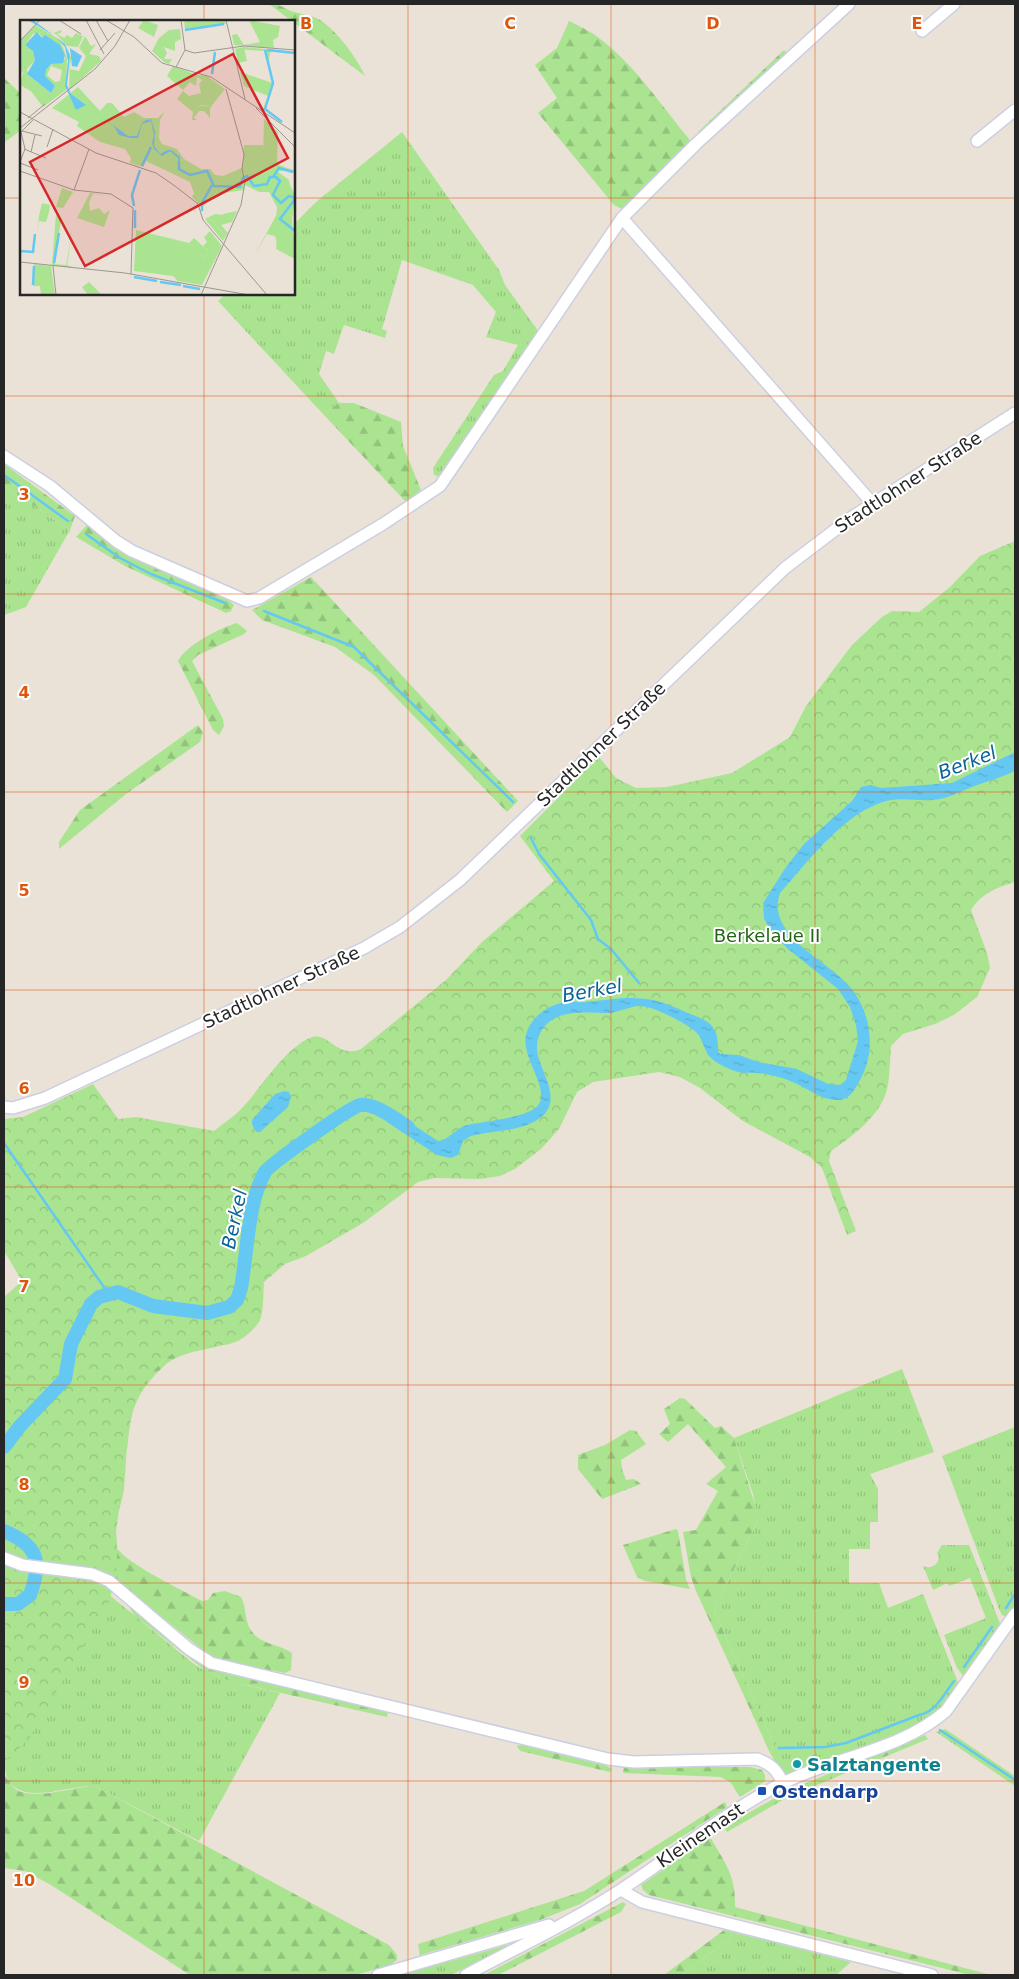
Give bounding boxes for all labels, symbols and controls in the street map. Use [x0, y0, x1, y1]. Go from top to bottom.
text: B [300, 14, 312, 33]
text: C [504, 14, 516, 33]
text: D [706, 14, 720, 33]
text: E [912, 14, 922, 33]
inset map [20, 20, 295, 295]
street label: Stadtlohner Straße [831, 427, 985, 537]
text: 3 [18, 485, 30, 504]
street label: Stadtlohner Straße [532, 677, 670, 811]
text: 4 [18, 683, 30, 702]
water label: Berkel [935, 741, 1000, 783]
text: 5 [18, 881, 30, 900]
park label: Berkelaue II [714, 925, 820, 946]
street label: Stadtlohner Straße [199, 941, 363, 1033]
water label: Berkel [560, 974, 624, 1006]
text: 6 [18, 1079, 30, 1098]
water label: Berkel [217, 1186, 251, 1251]
text: 7 [18, 1277, 30, 1296]
text: 8 [18, 1475, 30, 1494]
text: 9 [18, 1673, 30, 1692]
place label: Salztangente [807, 1754, 941, 1775]
marker: Salztangente [791, 1758, 803, 1770]
place label: Ostendarp [772, 1781, 879, 1802]
marker: Ostendarp [756, 1785, 768, 1797]
street label: Kleinemast [653, 1798, 747, 1872]
text: 10 [13, 1871, 35, 1890]

